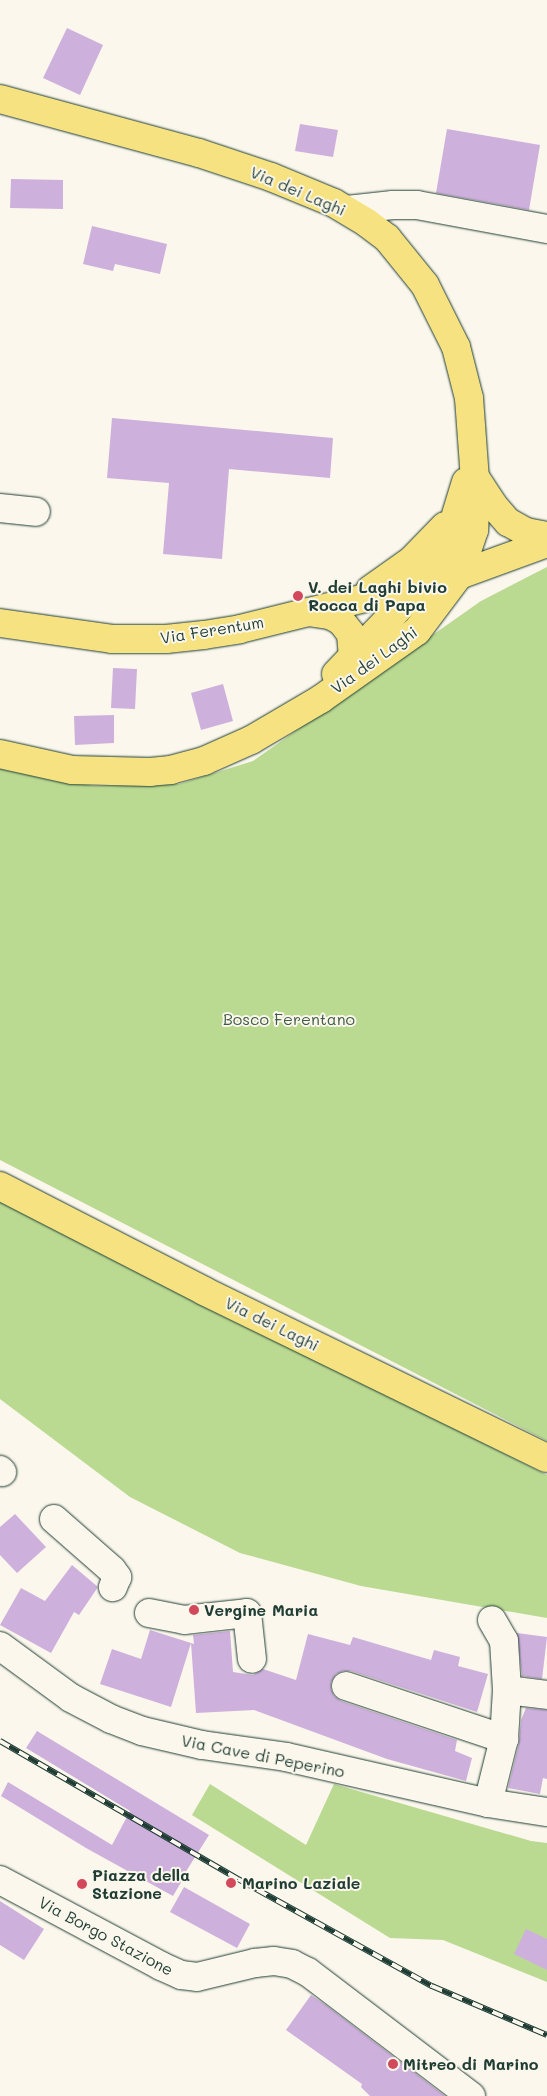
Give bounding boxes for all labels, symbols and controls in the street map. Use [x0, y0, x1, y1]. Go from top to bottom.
street label: Via dei Laghi [247, 162, 349, 220]
place label: V. dei Laghi bivio Rocca di Papa [308, 577, 447, 615]
marker: V. dei Laghi bivio Rocca di Papa [292, 590, 304, 602]
street label: Via Ferentum [159, 612, 265, 648]
street label: Via dei Laghi [327, 622, 421, 698]
park label: Bosco Ferentano [223, 1009, 355, 1029]
street label: Via dei Laghi [222, 1293, 322, 1355]
place label: Vergine Maria [204, 1600, 318, 1620]
marker: Vergine Maria [188, 1604, 200, 1616]
street label: Via Cave di Peperino [180, 1731, 346, 1781]
place label: Piazza della Stazione [92, 1865, 190, 1903]
place label: Marino Laziale [242, 1873, 360, 1893]
marker: Marino Laziale [224, 1876, 238, 1890]
marker: Piazza della Stazione [76, 1878, 88, 1890]
street label: Via Borgo Stazione [35, 1892, 177, 1980]
place label: Mitreo di Marino [403, 2054, 539, 2074]
marker: Mitreo di Marino [387, 2058, 399, 2070]

